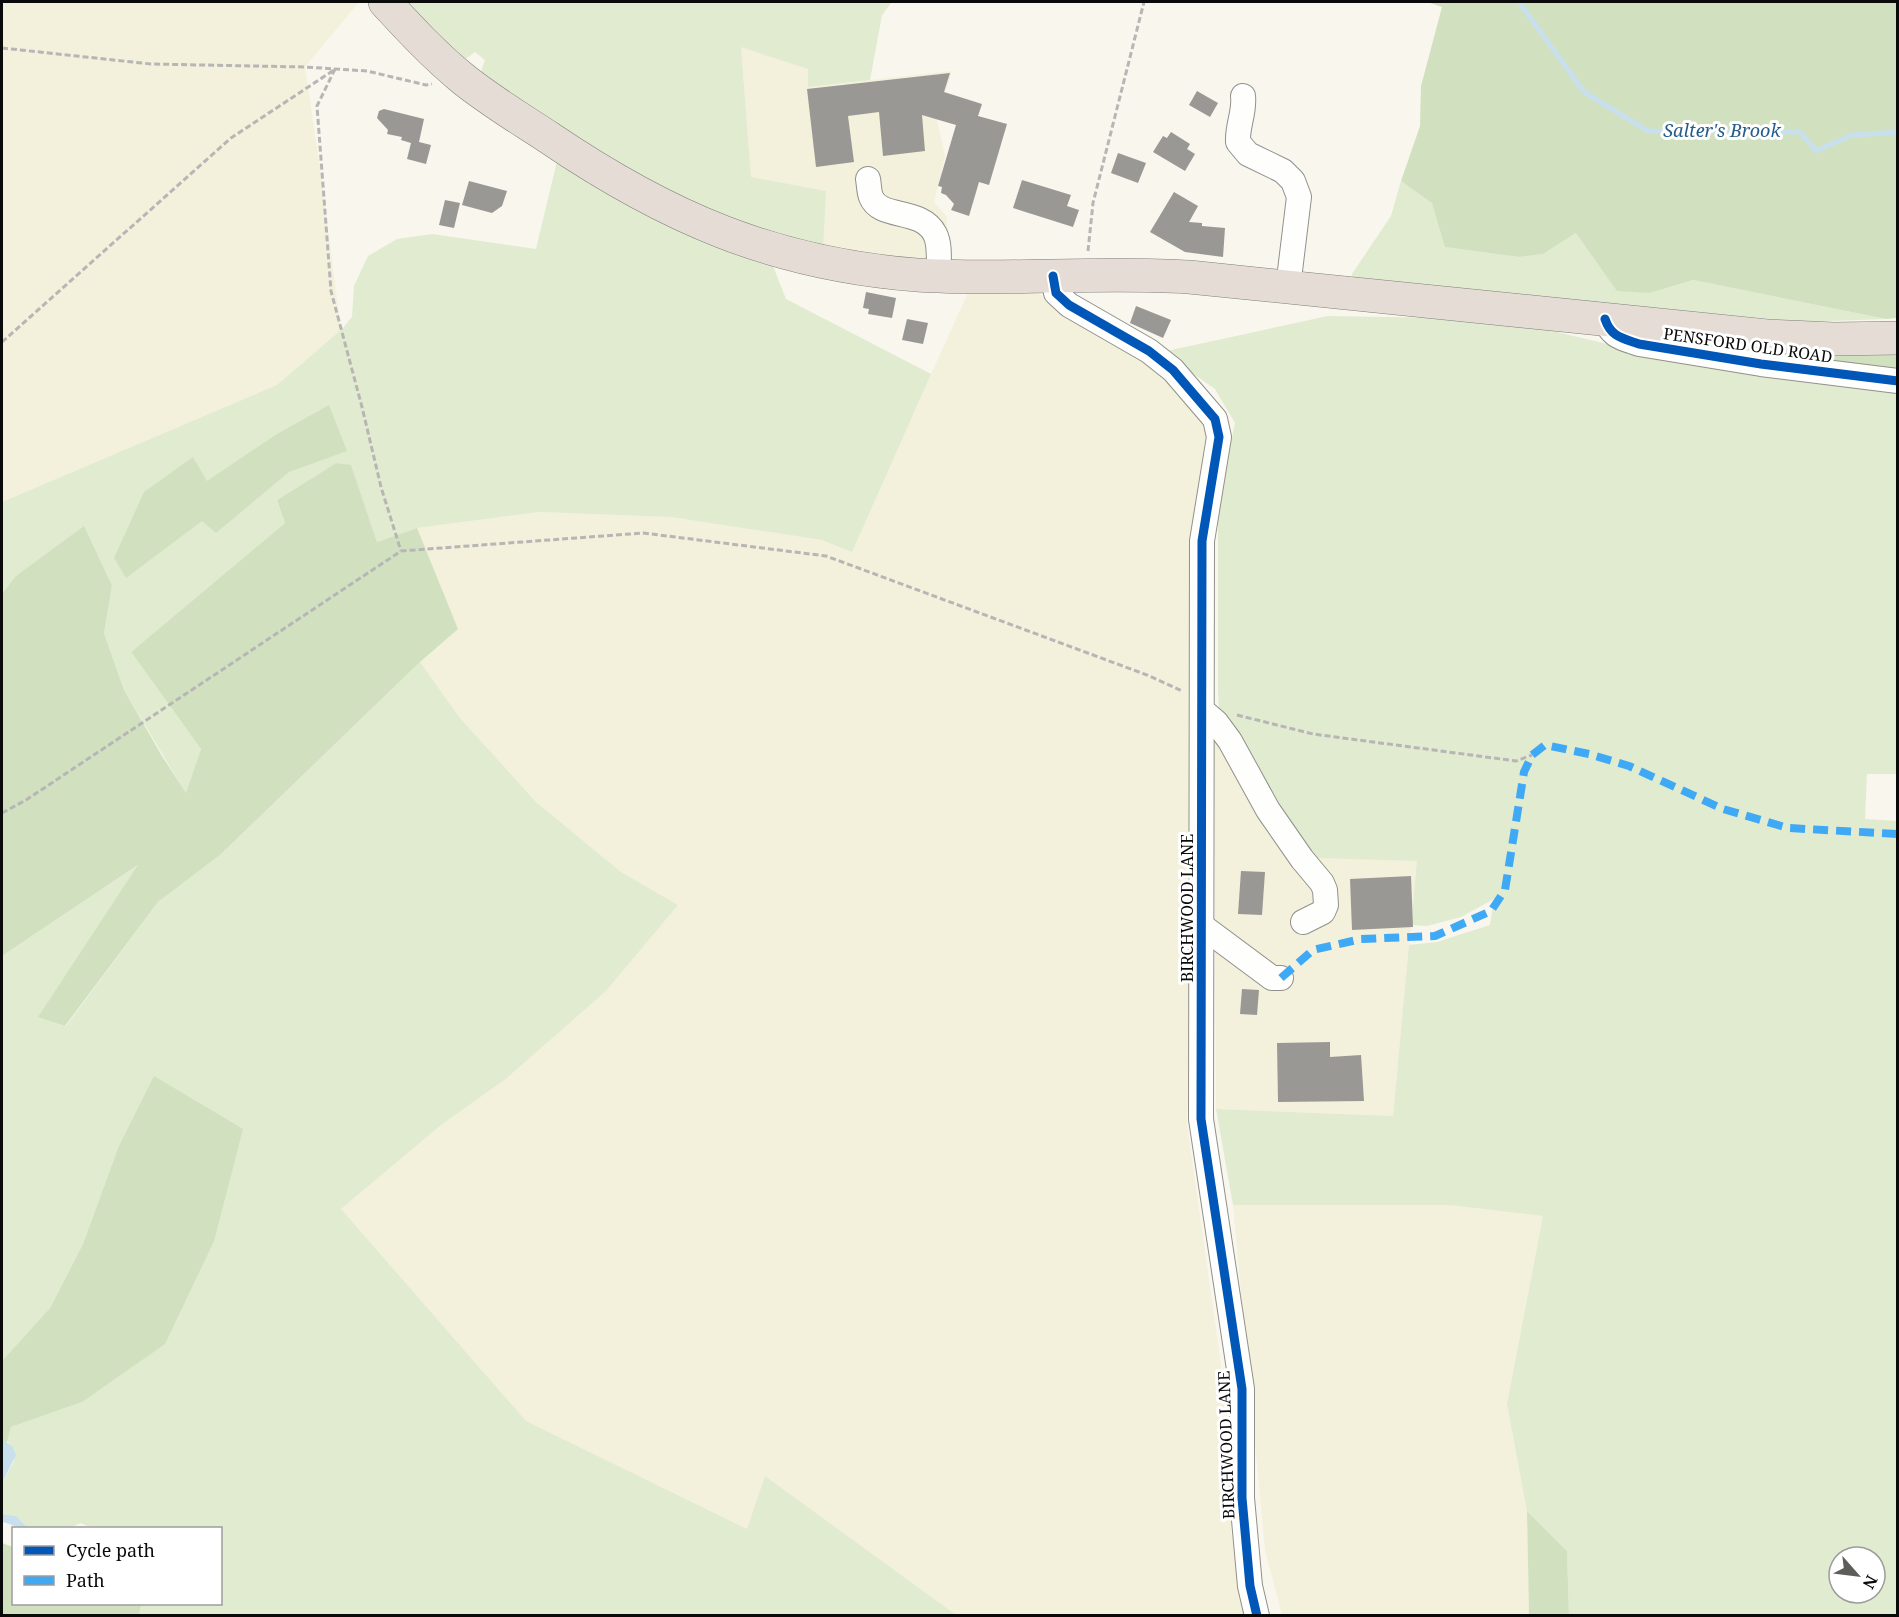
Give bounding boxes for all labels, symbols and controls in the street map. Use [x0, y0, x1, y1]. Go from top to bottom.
water label: Salter's Brook [1663, 118, 1781, 142]
street label: PENSFORD OLD ROAD [1662, 322, 1834, 368]
street label: BIRCHWOOD LANE [1176, 834, 1198, 982]
street label: BIRCHWOOD LANE [1212, 1370, 1240, 1520]
legend [12, 1527, 222, 1605]
text: Cycle path [66, 1538, 155, 1562]
north arrow [1827, 1545, 1887, 1605]
text: Path [66, 1568, 105, 1592]
text: N [1857, 1571, 1883, 1593]

